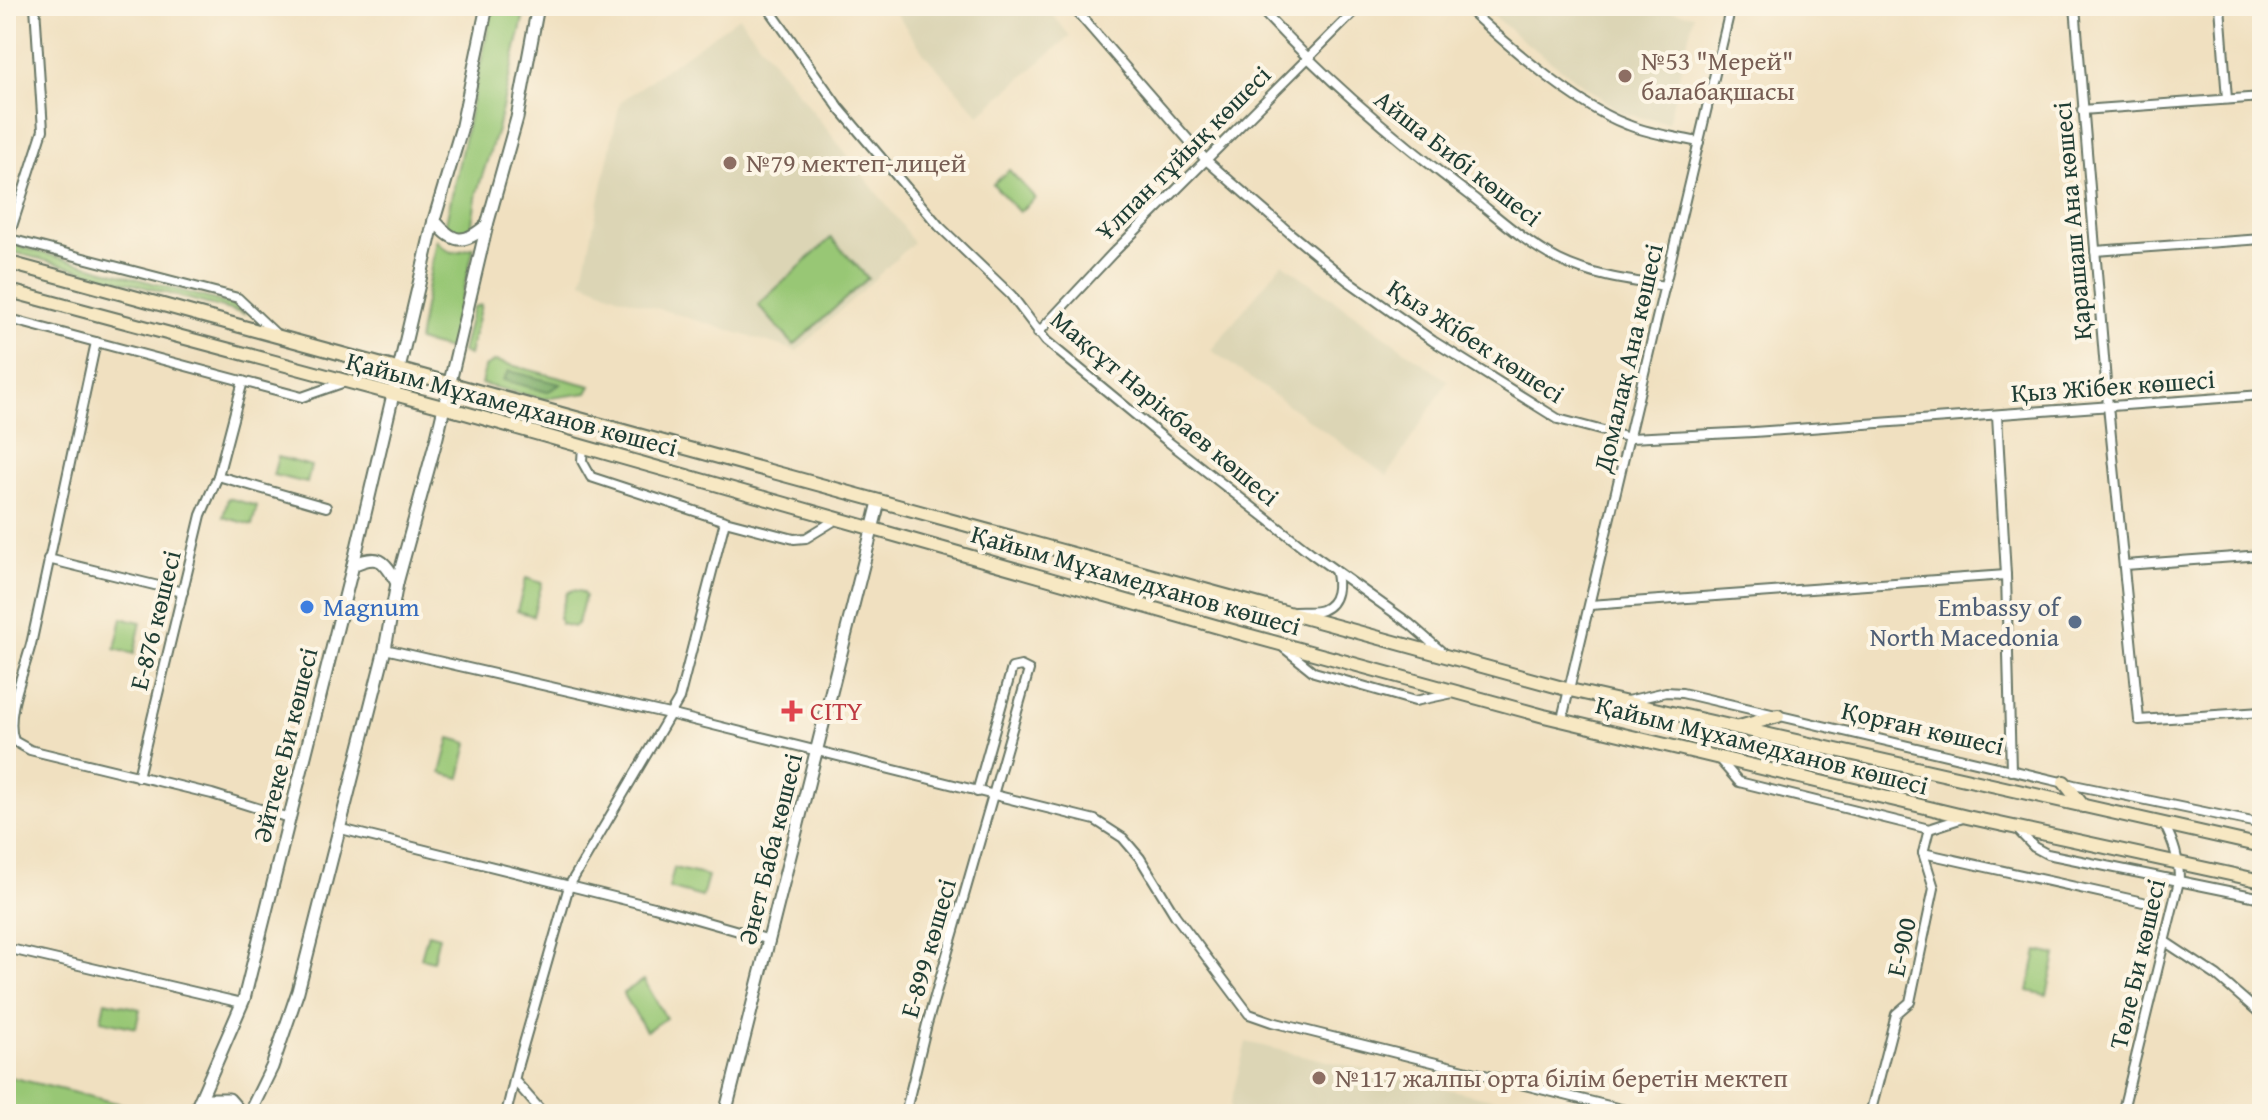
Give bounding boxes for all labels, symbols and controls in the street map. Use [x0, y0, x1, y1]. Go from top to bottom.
place label: №53 "Мерей" балабақшасы [1641, 41, 1795, 110]
street label: Ұлпан тұйық көшесі [1086, 56, 1279, 249]
marker: №53 "Мерей" балабақшасы [1616, 67, 1634, 85]
street label: Айша Бибі көшесі [1366, 80, 1550, 236]
street label: Қарашаш Ана көшесі [2042, 100, 2101, 342]
place label: №79 мектеп-лицей [746, 143, 966, 182]
marker: №79 мектеп-лицей [721, 154, 739, 172]
street label: Домалақ Ана көшесі [1582, 240, 1673, 477]
street label: Қыз Жібек көшесі [1380, 269, 1573, 413]
street label: Мақсұт Нәрікбаев көшесі [1042, 300, 1288, 515]
street label: Қайым Мұхамедханов көшесі [342, 340, 682, 467]
street label: Қыз Жібек көшесі [2010, 359, 2216, 412]
street label: Қайым Мұхамедханов көшесі [967, 514, 1306, 645]
street label: Е-876 көшесі [118, 546, 191, 694]
place label: Magnum [323, 587, 419, 626]
place label: Embassy of North Macedonia [1870, 587, 2062, 656]
marker: Magnum [298, 598, 316, 616]
marker: Embassy of North Macedonia [2066, 613, 2084, 631]
street label: Әйтеке Би көшесі [241, 643, 328, 846]
street label: Қайым Мұхамедханов көшесі [1592, 684, 1932, 805]
street label: Қорған көшесі [1838, 690, 2008, 765]
place label: CITY [810, 691, 863, 730]
marker: CITY [781, 700, 803, 722]
street label: Әнет Баба көшесі [727, 749, 812, 949]
street label: Е-899 көшесі [889, 874, 966, 1022]
street label: Төле Би көшесі [2098, 875, 2175, 1053]
street label: E-900 [1875, 914, 1926, 980]
place label: №117 жалпы орта білім беретін мектеп [1335, 1058, 1788, 1097]
marker: №117 жалпы орта білім беретін мектеп [1310, 1069, 1328, 1087]

